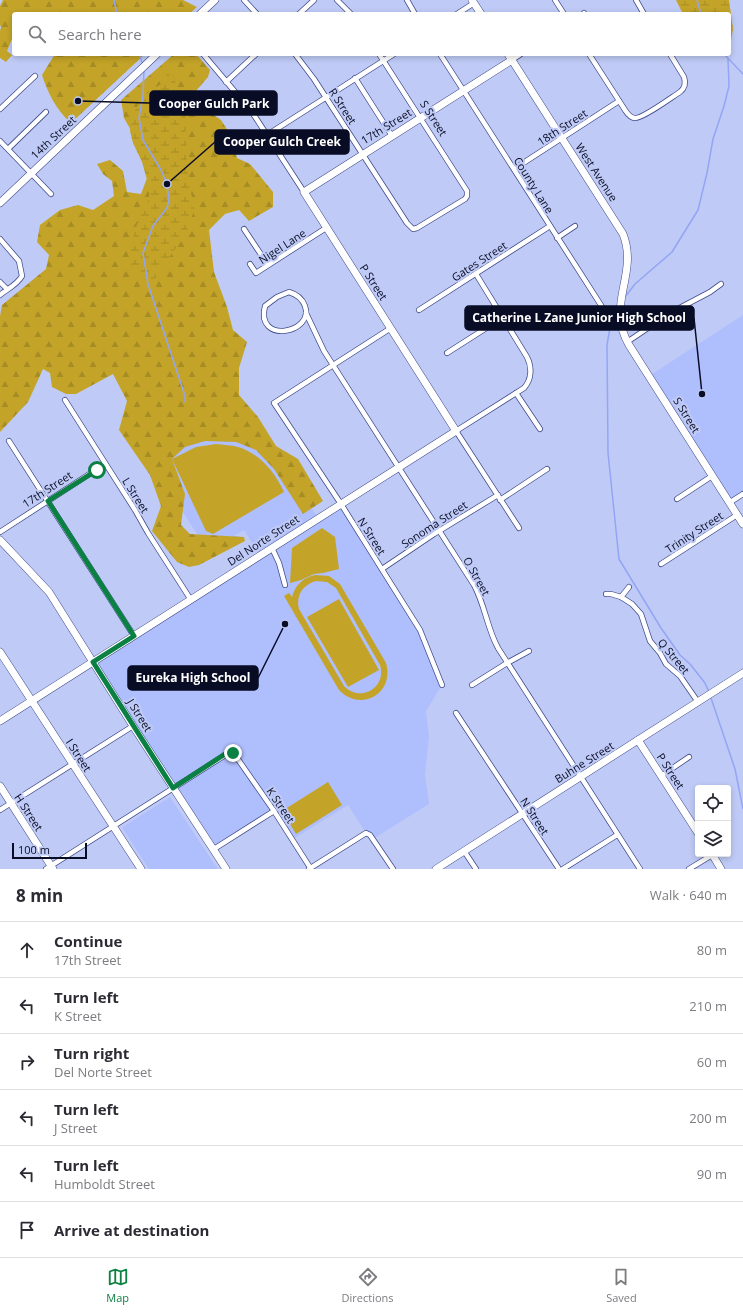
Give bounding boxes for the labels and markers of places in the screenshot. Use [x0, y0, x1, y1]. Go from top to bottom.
callout: Cooper Gulch Park [150, 91, 277, 115]
callout: Cooper Gulch Creek [215, 130, 349, 154]
callout: Catherine L Zane Junior High School [465, 306, 694, 330]
callout: Eureka High School [128, 666, 258, 690]

